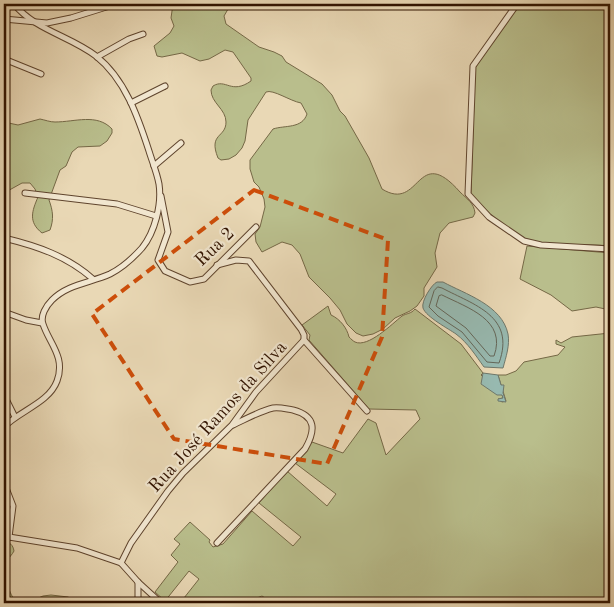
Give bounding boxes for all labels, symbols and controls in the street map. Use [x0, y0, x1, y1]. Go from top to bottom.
street label: Rua 2 [192, 224, 238, 270]
street label: Rua José Ramos da Silva [146, 338, 290, 496]

